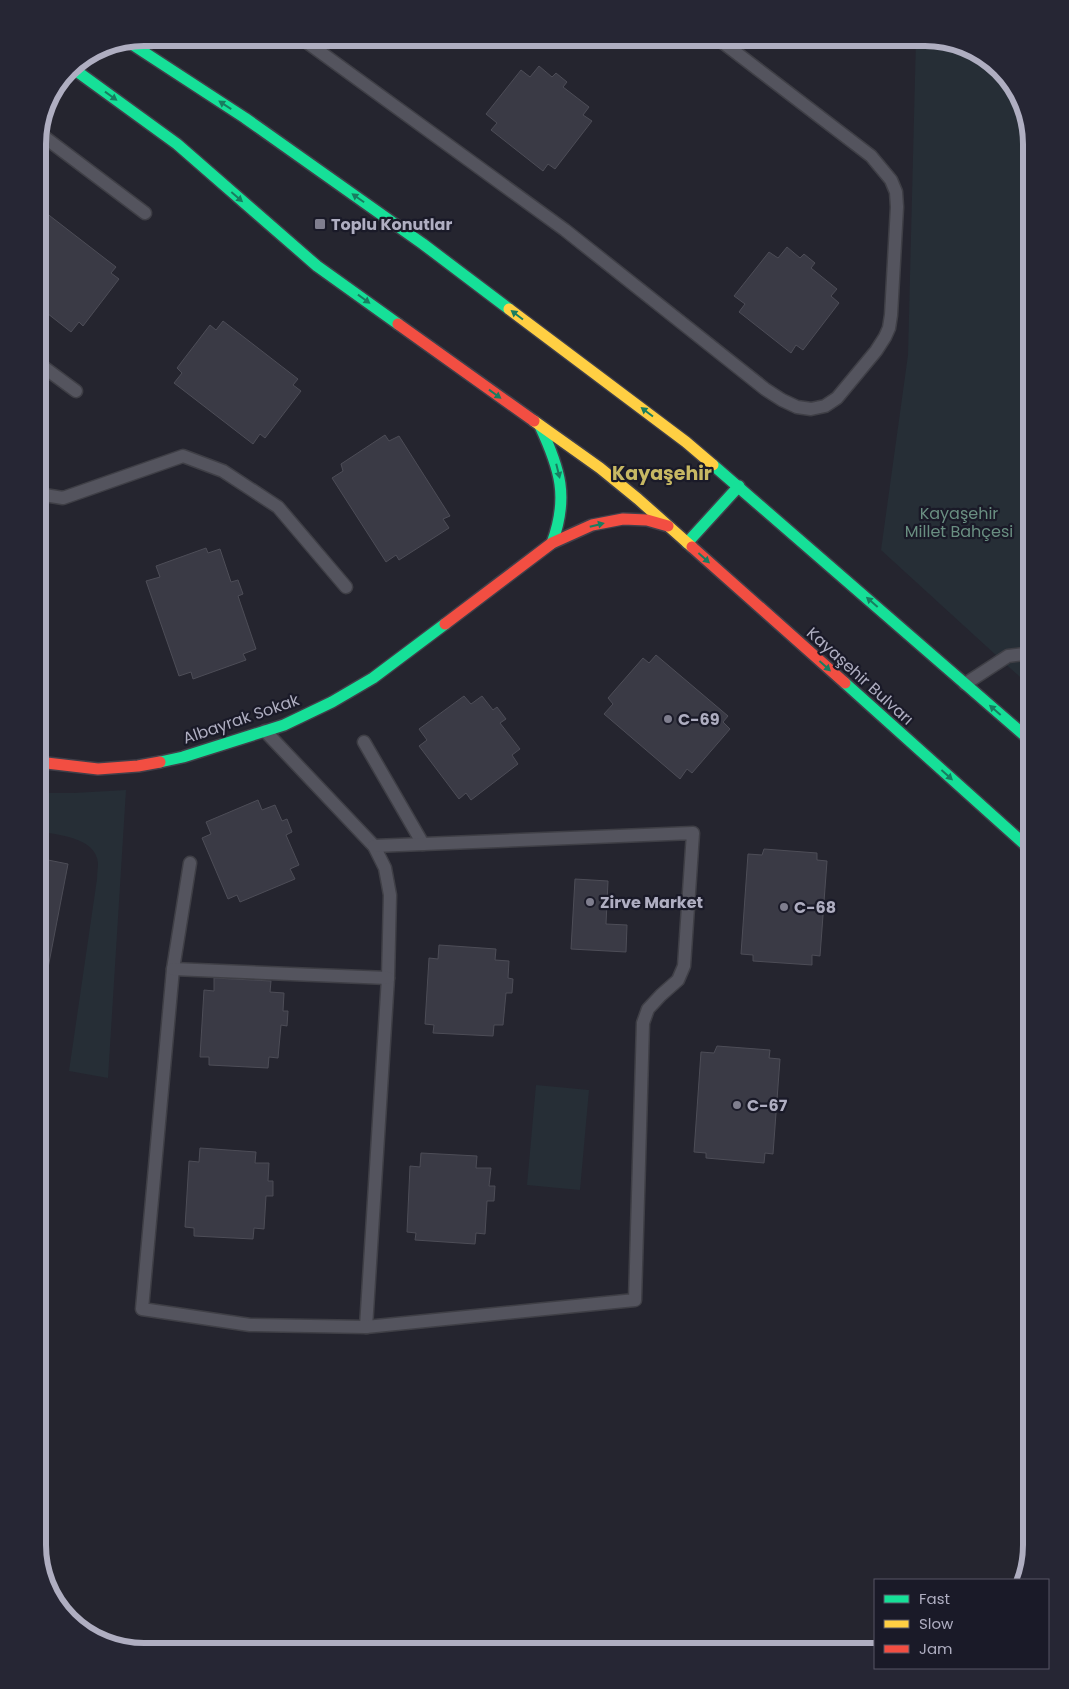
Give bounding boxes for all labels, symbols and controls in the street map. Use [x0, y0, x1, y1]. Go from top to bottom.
one-way arrow [104, 90, 117, 101]
one-way arrow [218, 100, 231, 110]
one-way arrow [231, 192, 244, 203]
one-way arrow [351, 193, 365, 203]
place label: Toplu Konutlar [331, 213, 452, 236]
marker: Toplu Konutlar [313, 217, 327, 231]
one-way arrow [357, 294, 371, 304]
one-way arrow [511, 309, 524, 320]
one-way arrow [489, 389, 502, 399]
one-way arrow [641, 407, 654, 418]
district label: Kayaşehir [612, 460, 712, 487]
one-way arrow [554, 464, 562, 479]
park label: Kayaşehir Millet Bahçesi [905, 502, 1013, 543]
one-way arrow [590, 521, 605, 529]
one-way arrow [698, 552, 710, 563]
one-way arrow [866, 597, 879, 608]
street label: Kayaşehir Bulvarı [802, 622, 918, 730]
one-way arrow [819, 661, 832, 672]
street label: Albayrak Sokak [180, 688, 303, 750]
one-way arrow [988, 704, 1001, 715]
place label: C-69 [678, 708, 720, 731]
marker: C-69 [662, 713, 674, 725]
one-way arrow [940, 769, 953, 780]
place label: Zirve Market [600, 891, 703, 914]
marker: Zirve Market [584, 896, 596, 908]
place label: C-68 [794, 896, 836, 919]
marker: C-68 [778, 901, 790, 913]
place label: C-67 [747, 1094, 788, 1117]
marker: C-67 [731, 1099, 743, 1111]
legend [874, 1579, 1049, 1669]
text: Fast [919, 1588, 950, 1609]
text: Slow [919, 1613, 954, 1634]
text: Jam [919, 1638, 953, 1659]

